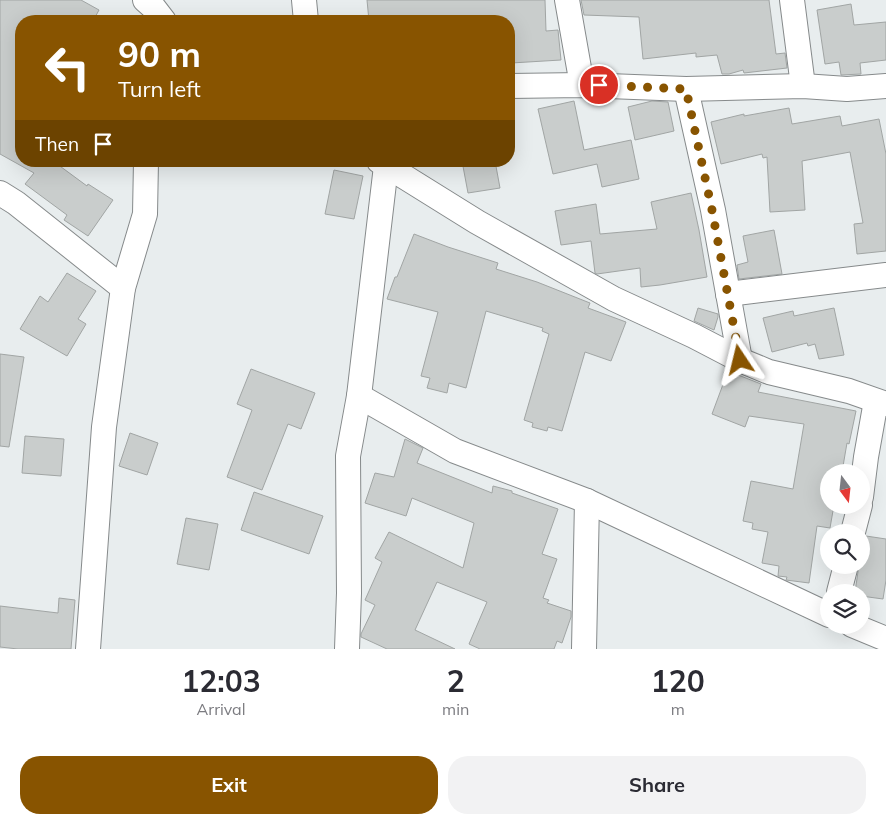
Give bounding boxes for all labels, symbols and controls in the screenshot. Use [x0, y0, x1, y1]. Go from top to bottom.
text: 90 m [118, 32, 201, 76]
icon: left [35, 35, 100, 100]
pin [578, 64, 620, 106]
icon: arrive [585, 71, 613, 99]
text: Turn left [118, 75, 201, 103]
icon: arrive [89, 130, 117, 158]
text: Then [35, 132, 79, 156]
position arrow [713, 333, 765, 385]
north arrow [820, 464, 870, 514]
map controls [820, 464, 870, 634]
button: search [820, 524, 870, 574]
button: layers [820, 584, 870, 634]
text: 12:03 [181, 662, 261, 700]
text: 2 [447, 662, 465, 700]
text: 120 [651, 662, 705, 700]
text: Arrival [197, 699, 246, 719]
text: min [442, 699, 469, 719]
text: m [671, 699, 685, 719]
button: Exit [20, 756, 438, 814]
button: Share [448, 756, 866, 814]

